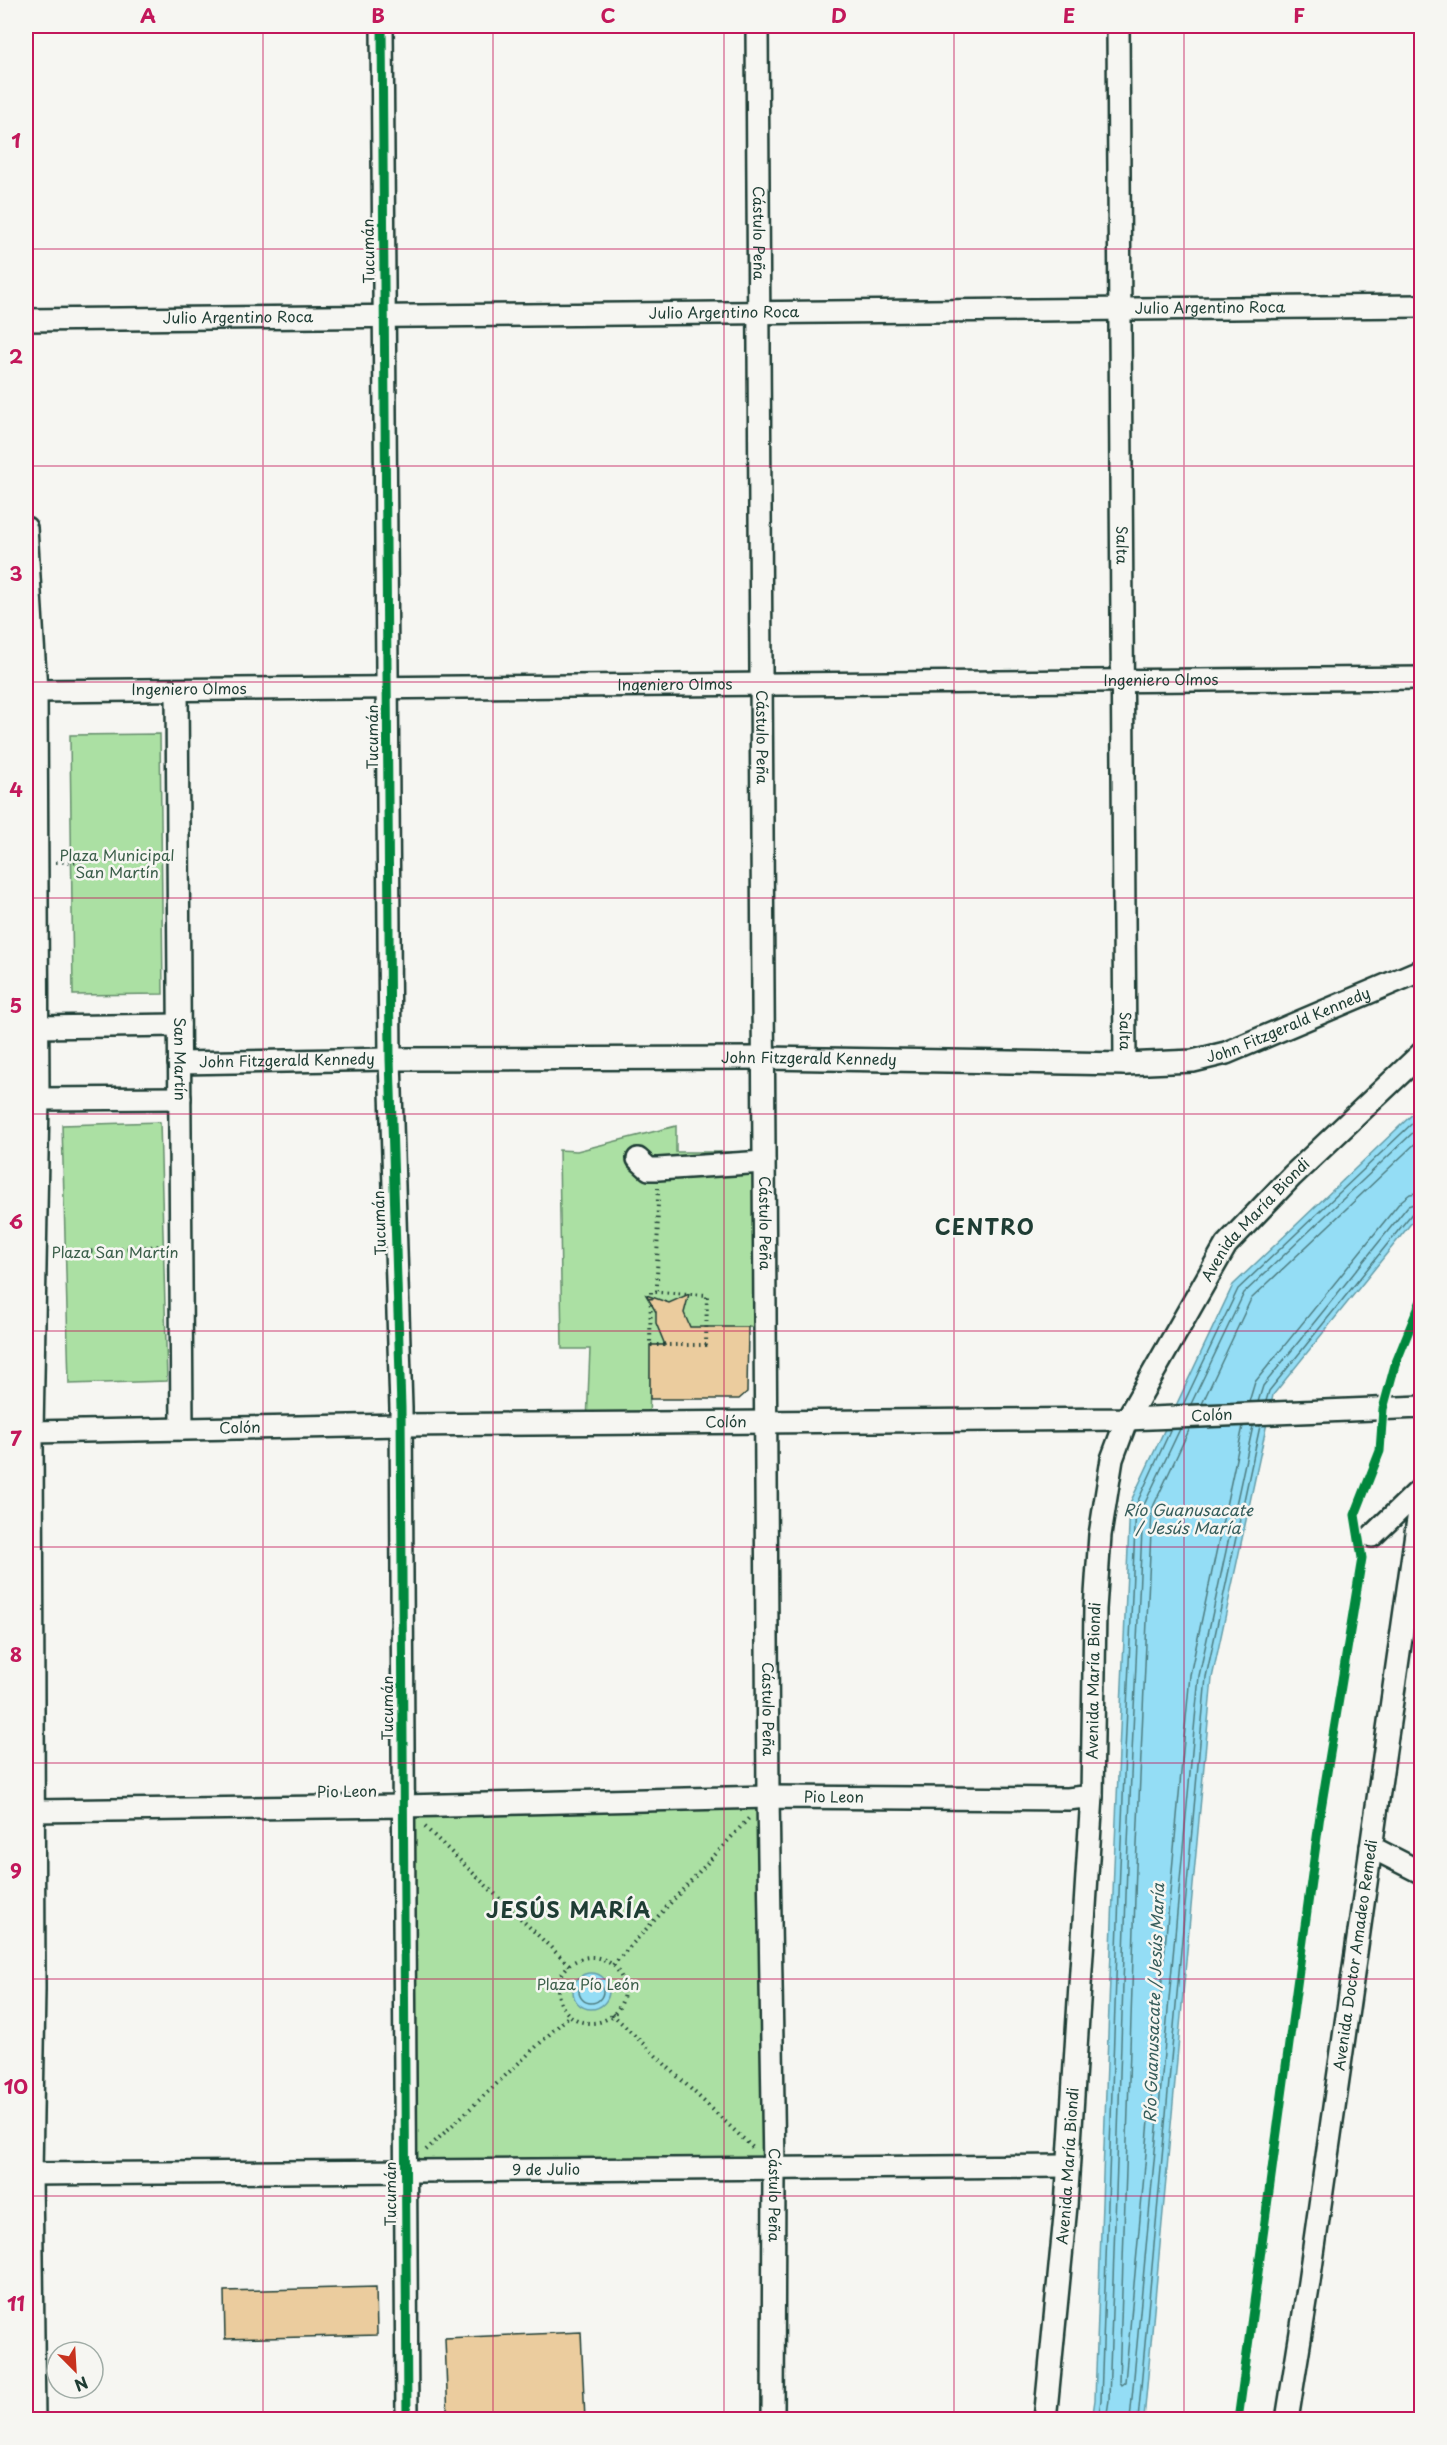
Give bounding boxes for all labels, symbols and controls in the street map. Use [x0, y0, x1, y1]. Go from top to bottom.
text: A [140, 0, 156, 30]
text: B [371, 0, 385, 30]
text: C [600, 0, 616, 30]
text: D [831, 0, 847, 30]
text: E [1063, 0, 1075, 30]
text: F [1293, 0, 1305, 30]
text: 1 [11, 125, 21, 155]
street label: Cástulo Peña [748, 186, 772, 281]
street label: Tucumán [355, 218, 380, 284]
street label: Julio Argentino Roca [1135, 294, 1286, 319]
street label: Julio Argentino Roca [649, 299, 800, 324]
street label: Julio Argentino Roca [163, 304, 314, 329]
text: 2 [9, 341, 23, 371]
street label: Salta [1111, 526, 1135, 565]
text: 3 [9, 558, 23, 588]
street label: Ingeniero Olmos [1103, 667, 1219, 691]
street label: Ingeniero Olmos [617, 671, 733, 696]
street label: Ingeniero Olmos [131, 676, 247, 700]
street label: Cástulo Peña [751, 690, 775, 785]
street label: Tucumán [360, 704, 383, 770]
text: 4 [9, 774, 23, 804]
park label: Plaza Municipal San Martín [59, 843, 175, 883]
street label: John Fitzgerald Kennedy [1204, 980, 1373, 1067]
text: 5 [10, 990, 22, 1020]
street label: Salta [1115, 1012, 1138, 1051]
street label: San Martín [169, 1017, 193, 1101]
street label: John Fitzgerald Kennedy [721, 1045, 897, 1070]
street label: John Fitzgerald Kennedy [199, 1046, 375, 1073]
street label: Avenida María Biondi [1195, 1152, 1314, 1285]
street label: Cástulo Peña [754, 1176, 778, 1271]
street label: Tucumán [366, 1190, 391, 1256]
text: 6 [9, 1206, 23, 1236]
district label: CENTRO [935, 1210, 1035, 1242]
park label: Plaza San Martín [52, 1240, 178, 1263]
street label: Colón [1191, 1402, 1233, 1426]
street label: Colón [705, 1409, 747, 1432]
street label: Colón [219, 1415, 261, 1438]
text: 7 [10, 1423, 22, 1453]
water label: Río Guanusacate / Jesús María [1123, 1497, 1254, 1539]
street label: Avenida María Biondi [1080, 1601, 1105, 1760]
text: 8 [10, 1639, 22, 1669]
street label: Cástulo Peña [757, 1662, 781, 1757]
street label: Tucumán [375, 1675, 398, 1741]
street label: Pio Leon [317, 1778, 377, 1803]
street label: Pio Leon [804, 1784, 864, 1808]
street label: Avenida Doctor Amadeo Remedi [1326, 1838, 1382, 2072]
text: 9 [10, 1855, 22, 1885]
water label: Río Guanusacate / Jesús María [1137, 1882, 1169, 2123]
district label: JESÚS MARÍA [486, 1893, 652, 1925]
park label: Plaza Pío León [537, 1972, 639, 1995]
text: 10 [4, 2071, 28, 2101]
street label: Avenida María Biondi [1049, 2087, 1083, 2245]
street label: Cástulo Peña [764, 2148, 787, 2243]
street label: 9 de Julio [512, 2157, 580, 2180]
street label: Tucumán [378, 2161, 401, 2227]
text: 11 [7, 2288, 25, 2318]
north arrow [45, 2340, 105, 2400]
text: N [71, 2371, 92, 2398]

